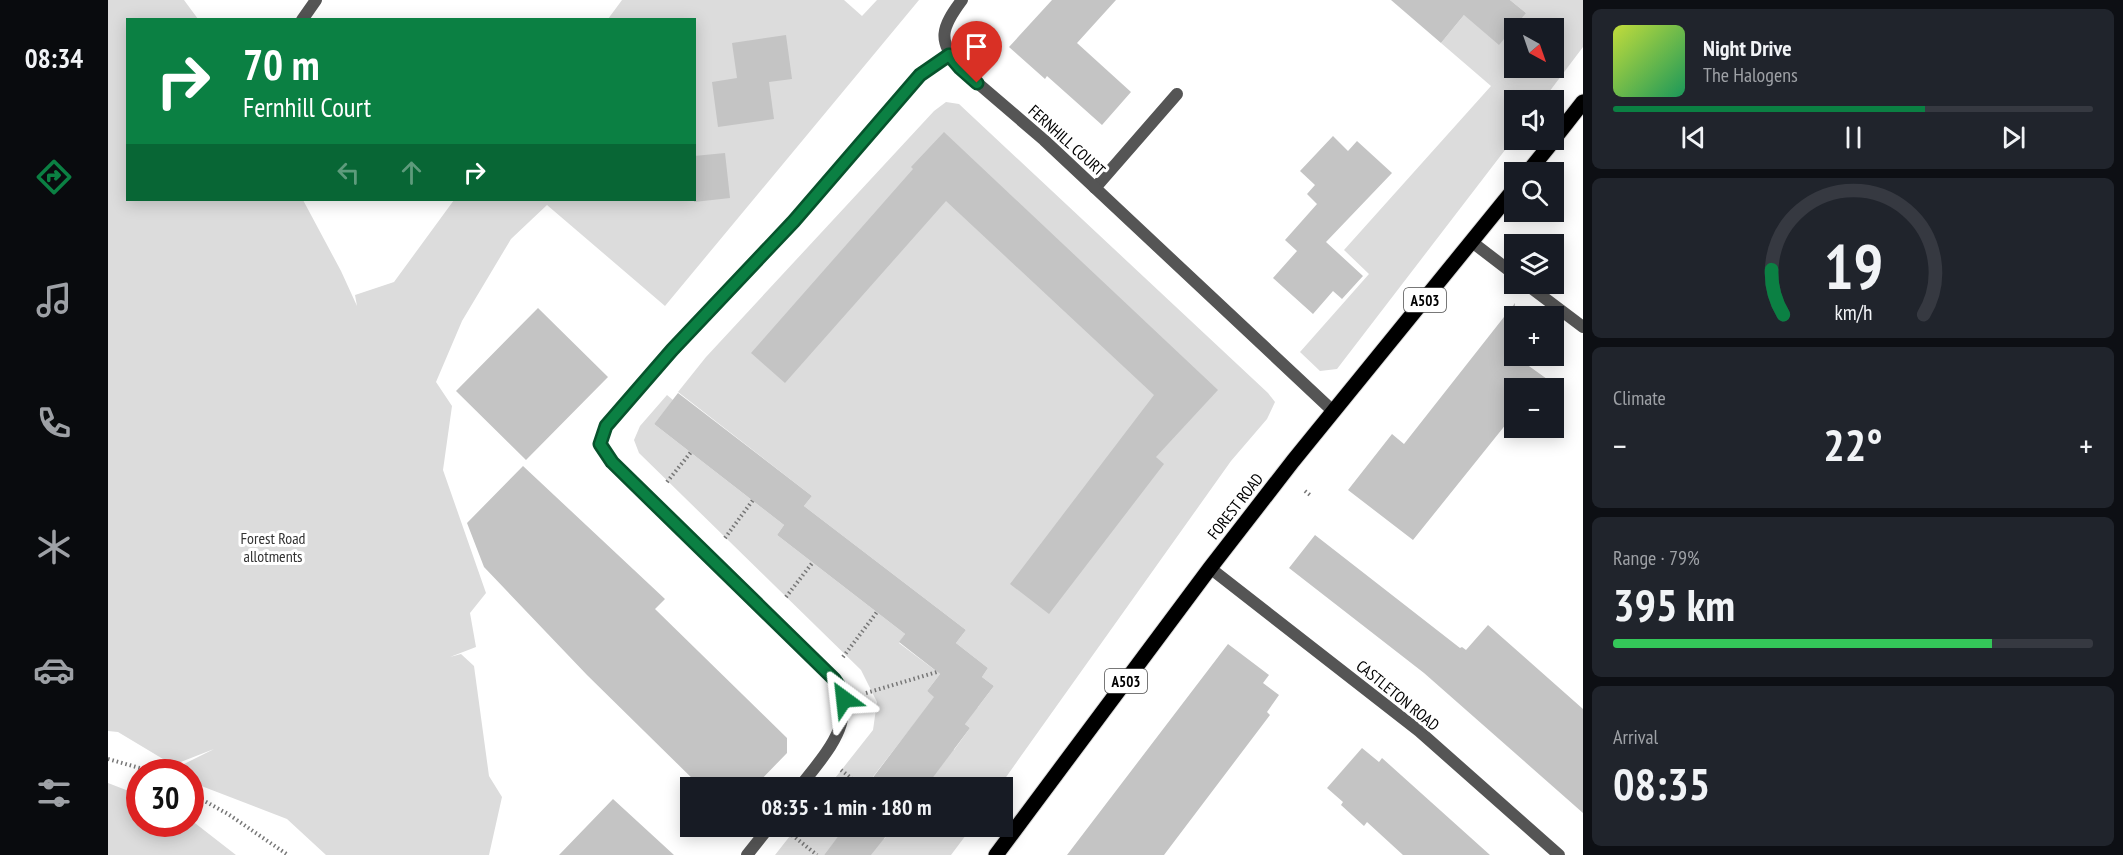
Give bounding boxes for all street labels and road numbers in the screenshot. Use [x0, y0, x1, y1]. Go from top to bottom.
street label: FERNHILL COURT [1025, 100, 1109, 180]
road number: A503 [1404, 288, 1446, 312]
street label: FOREST ROAD [1203, 469, 1267, 543]
street label: CASTLETON ROAD [1352, 655, 1444, 735]
road number: A503 [1105, 669, 1147, 693]

